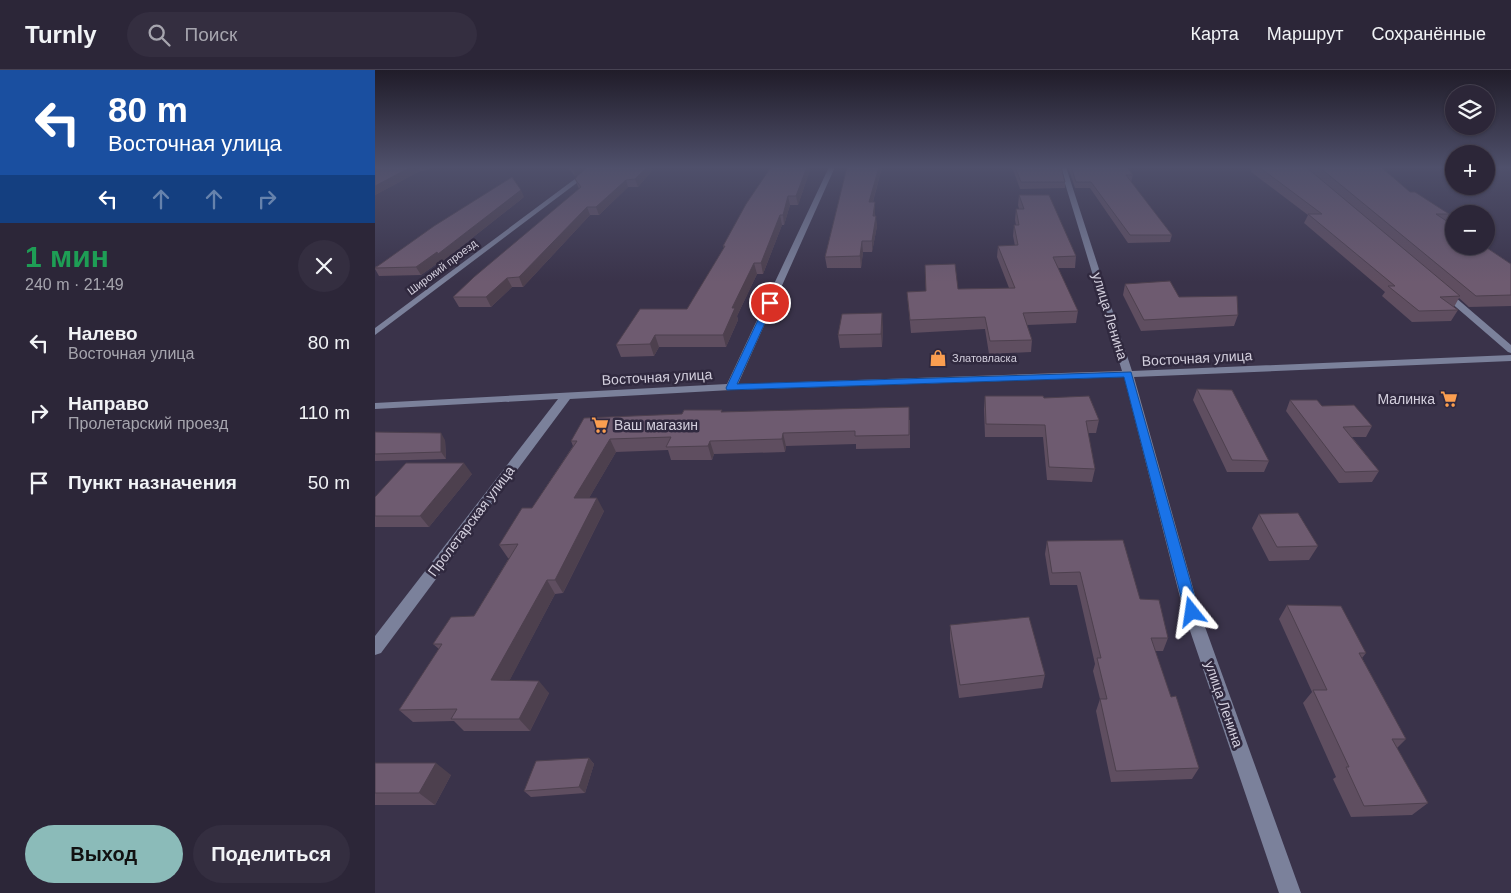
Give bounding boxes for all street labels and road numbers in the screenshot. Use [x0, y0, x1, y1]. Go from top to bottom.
street label: Широкий проезд [405, 237, 480, 297]
street label: улица Ленина [1089, 270, 1131, 362]
street label: Восточная улица [1141, 347, 1253, 369]
street label: Восточная улица [601, 366, 713, 388]
street label: Пролетарская улица [424, 463, 518, 579]
street label: улица Ленина [1202, 659, 1246, 750]

